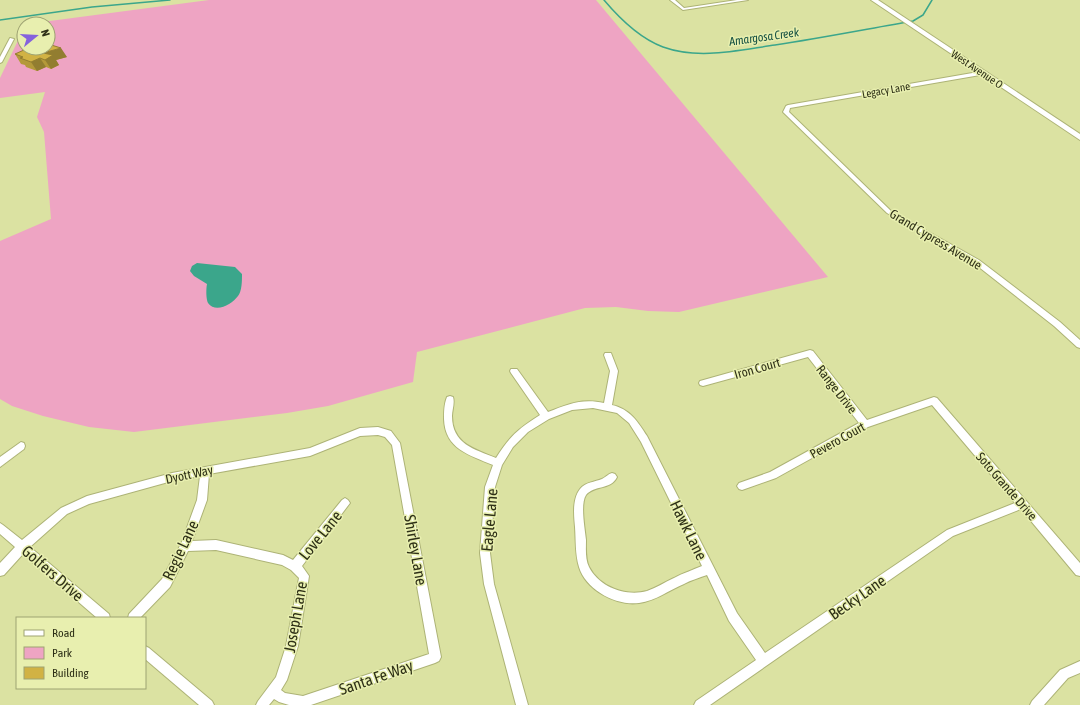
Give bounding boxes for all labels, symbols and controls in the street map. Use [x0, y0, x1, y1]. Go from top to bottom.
north arrow [16, 16, 56, 56]
water label: Amargosa Creek [727, 25, 800, 49]
text: N [39, 28, 52, 38]
street label: West Avenue O [949, 47, 1005, 91]
street label: Legacy Lane [861, 80, 911, 100]
street label: Grand Cypress Avenue [887, 206, 985, 273]
street label: Iron Court [732, 355, 782, 382]
street label: Range Drive [813, 362, 860, 416]
street label: Pevero Court [807, 419, 868, 462]
street label: Soto Grande Drive [973, 449, 1040, 523]
street label: Dyott Way [164, 462, 215, 487]
street label: Eagle Lane [477, 488, 502, 552]
street label: Hawk Lane [667, 497, 711, 563]
street label: Love Lane [295, 507, 345, 563]
street label: Shirley Lane [400, 513, 431, 587]
street label: Regie Lane [158, 517, 203, 583]
street label: Golfers Drive [19, 541, 87, 605]
street label: Becky Lane [825, 571, 889, 624]
street label: Joseph Lane [280, 580, 311, 654]
legend [16, 617, 146, 689]
text: Road [52, 626, 75, 640]
text: Park [52, 646, 73, 660]
street label: Santa Fe Way [337, 656, 416, 699]
text: Building [52, 666, 90, 680]

